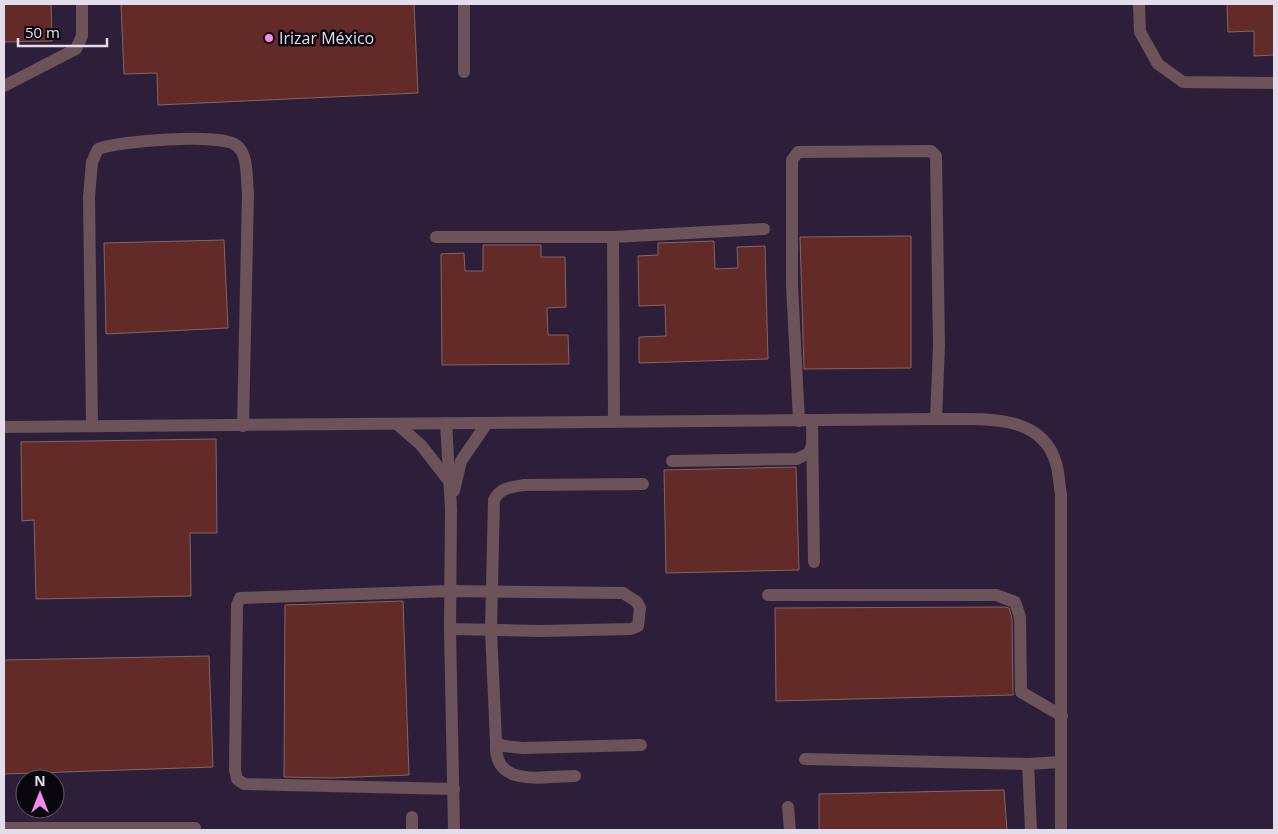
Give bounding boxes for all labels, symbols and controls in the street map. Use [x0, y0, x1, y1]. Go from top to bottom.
scale bar [18, 15, 106, 47]
text: 50 m [25, 22, 60, 42]
place label: Irizar México [279, 27, 374, 49]
marker: Irizar México [263, 32, 275, 44]
north arrow [15, 769, 65, 819]
text: N [34, 771, 46, 790]

